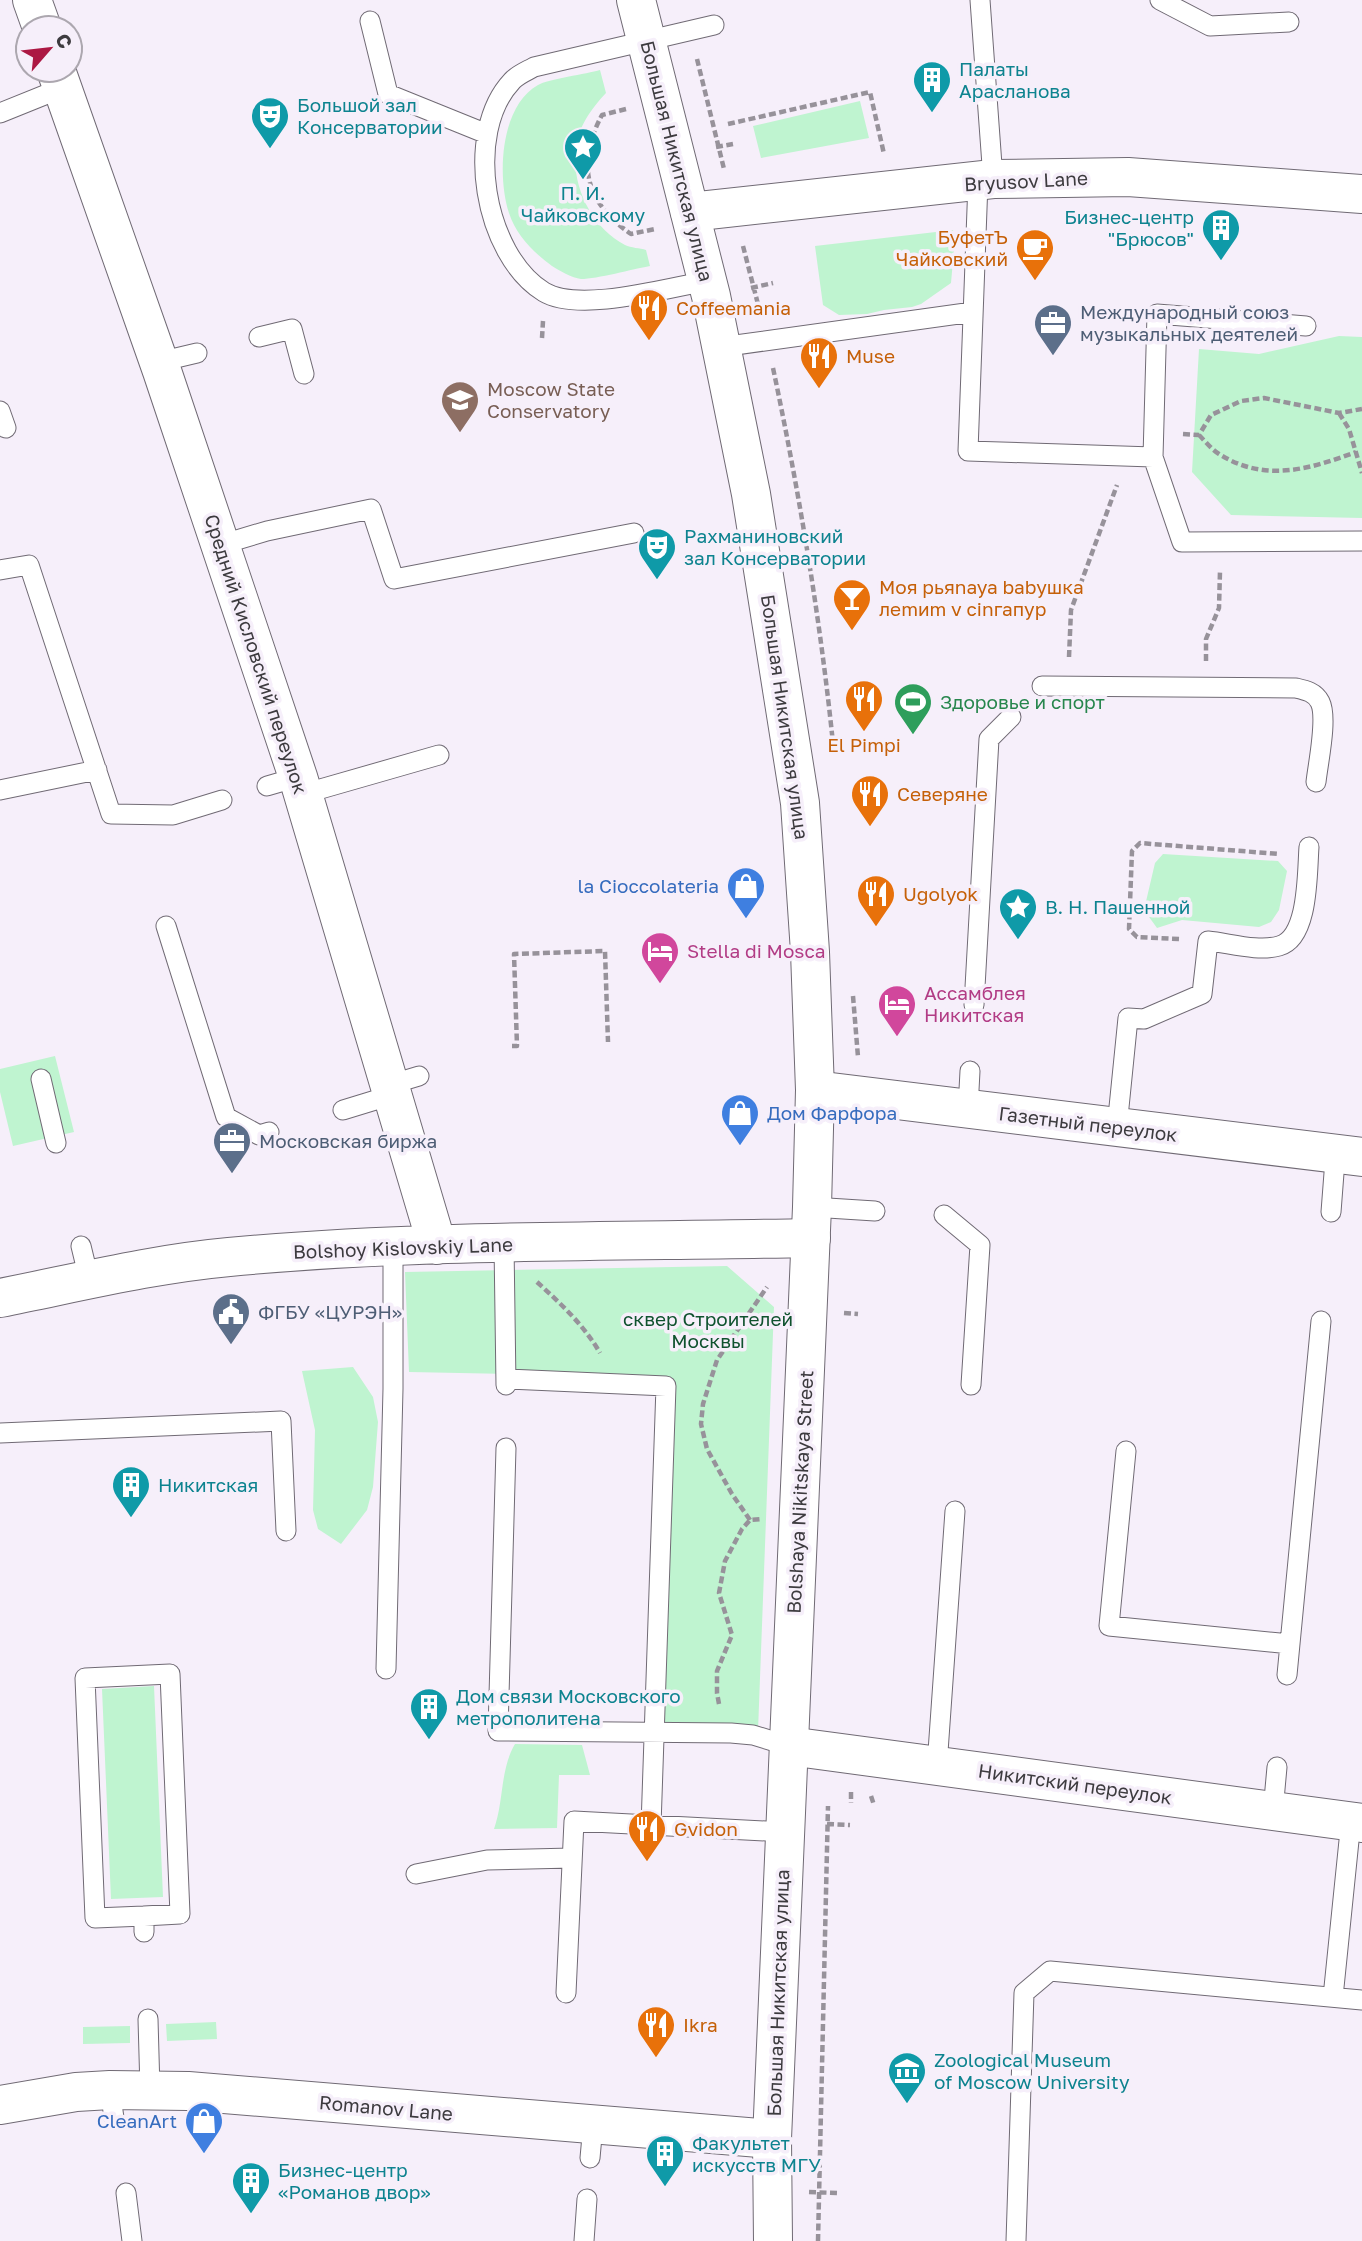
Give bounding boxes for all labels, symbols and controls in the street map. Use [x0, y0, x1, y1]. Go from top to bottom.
north arrow [14, 14, 84, 84]
text: С [51, 29, 78, 52]
street label: Большая Никитская улица [636, 38, 719, 284]
place label: Палаты Арасланова [959, 57, 1071, 102]
building icon: Палаты Арасланова [911, 59, 953, 114]
place label: Большой зал Консерватории [297, 93, 443, 138]
theatre icon: Большой зал Консерватории [249, 95, 291, 150]
place icon: П. И. Чайковскому [562, 126, 604, 181]
street label: Bryusov Lane [964, 166, 1088, 195]
place label: П. И. Чайковскому [521, 181, 646, 226]
place label: Бизнес-центр "Брюсов" [1064, 205, 1194, 250]
building icon: Бизнес-центр "Брюсов" [1200, 207, 1242, 262]
place label: БуфетЪ Чайковский [896, 225, 1008, 270]
cafe icon: БуфетЪ Чайковский [1014, 227, 1056, 282]
restaurant icon: Coffeemania [628, 287, 670, 342]
place label: Coffeemania [676, 296, 791, 319]
place label: Международный союз музыкальных деятелей [1080, 300, 1298, 345]
office icon: Международный союз музыкальных деятелей [1032, 302, 1074, 357]
restaurant icon: Muse [798, 335, 840, 390]
place label: Muse [846, 344, 895, 367]
place label: Moscow State Conservatory [487, 377, 615, 422]
school or university icon: Moscow State Conservatory [439, 379, 481, 434]
street label: Средний Кисловский переулок [200, 511, 313, 797]
place label: Рахманиновский зал Консерватории [684, 524, 866, 569]
theatre icon: Рахманиновский зал Консерватории [636, 526, 678, 581]
place label: Моя рьяnaya babyшка леmиm v cinгапур [879, 575, 1084, 620]
bar icon: Моя рьяnaya babyшка леmиm v cinгапур [831, 577, 873, 632]
street label: Большая Никитская улица [757, 593, 814, 841]
restaurant icon: El Pimpi [843, 678, 885, 733]
sports icon: Здоровье и спорт [892, 681, 934, 736]
place label: Здоровье и спорт [940, 690, 1105, 713]
place label: El Pimpi [827, 733, 901, 756]
restaurant icon: Северяне [849, 773, 891, 828]
place label: Северяне [897, 782, 988, 805]
shop icon: la Cioccolateria [725, 865, 767, 920]
restaurant icon: Ugolyok [855, 873, 897, 928]
place label: la Cioccolateria [577, 874, 719, 897]
place label: Ugolyok [903, 882, 978, 905]
place icon: В. Н. Пашенной [997, 886, 1039, 941]
place label: В. Н. Пашенной [1045, 895, 1190, 918]
hotel icon: Stella di Mosca [639, 930, 681, 985]
place label: Stella di Mosca [687, 939, 825, 962]
place label: Ассамблея Никитская [924, 981, 1026, 1026]
hotel icon: Ассамблея Никитская [876, 983, 918, 1038]
shop icon: Дом Фарфора [719, 1092, 761, 1147]
place label: Дом Фарфора [767, 1101, 897, 1124]
street label: Газетный переулок [997, 1101, 1179, 1146]
office icon: Московская биржа [211, 1120, 253, 1175]
place label: Московская биржа [259, 1129, 437, 1152]
street label: Bolshoy Kislovskiy Lane [293, 1232, 513, 1263]
public building icon: ФГБУ «ЦУРЭН» [210, 1291, 252, 1346]
place label: ФГБУ «ЦУРЭН» [258, 1300, 402, 1323]
park label: сквер Строителей Москвы [623, 1307, 793, 1352]
street label: Bolshaya Nikitskaya Street [782, 1370, 817, 1614]
building icon: Никитская [110, 1464, 152, 1519]
place label: Никитская [158, 1473, 258, 1496]
place label: Дом связи Московского метрополитена [456, 1684, 681, 1729]
building icon: Дом связи Московского метрополитена [408, 1686, 450, 1741]
street label: Никитский переулок [977, 1759, 1173, 1808]
restaurant icon: Gvidon [626, 1808, 668, 1863]
place label: Gvidon [674, 1817, 738, 1840]
street label: Большая Никитская улица [762, 1869, 793, 2117]
restaurant icon: Ikra [635, 2004, 677, 2059]
place label: Ikra [683, 2013, 718, 2036]
place label: Zoological Museum of Moscow University [934, 2048, 1130, 2093]
museum icon: Zoological Museum of Moscow University [886, 2050, 928, 2105]
street label: Romanov Lane [318, 2090, 454, 2125]
shop icon: CleanArt [183, 2100, 225, 2155]
place label: CleanArt [97, 2109, 177, 2132]
place label: Факультет искусств МГУ [692, 2131, 821, 2176]
building icon: Факультет искусств МГУ [644, 2133, 686, 2188]
place label: Бизнес-центр «Романов двор» [278, 2158, 431, 2203]
building icon: Бизнес-центр «Романов двор» [230, 2160, 272, 2215]

